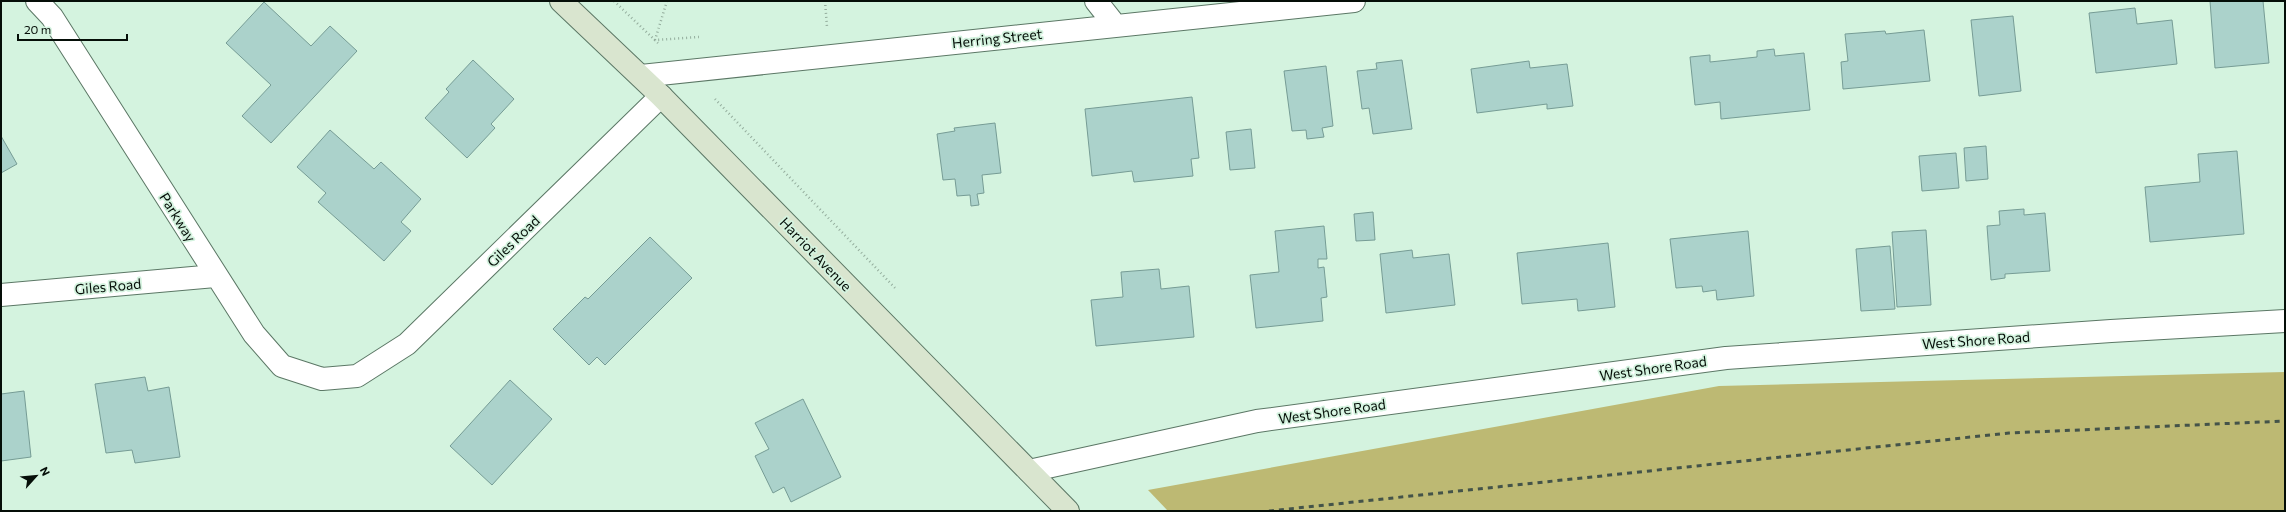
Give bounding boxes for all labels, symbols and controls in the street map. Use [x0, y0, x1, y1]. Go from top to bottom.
scale bar [18, 16, 127, 42]
text: 20 m [24, 22, 51, 36]
street label: Herring Street [951, 25, 1043, 51]
street label: Parkway [156, 189, 200, 245]
street label: Giles Road [483, 212, 543, 270]
street label: Harriot Avenue [777, 214, 855, 294]
street label: Giles Road [74, 275, 142, 297]
street label: West Shore Road [1921, 328, 2031, 352]
street label: West Shore Road [1598, 352, 1708, 384]
street label: West Shore Road [1277, 395, 1387, 427]
north arrow [16, 456, 56, 496]
text: N [38, 465, 53, 478]

